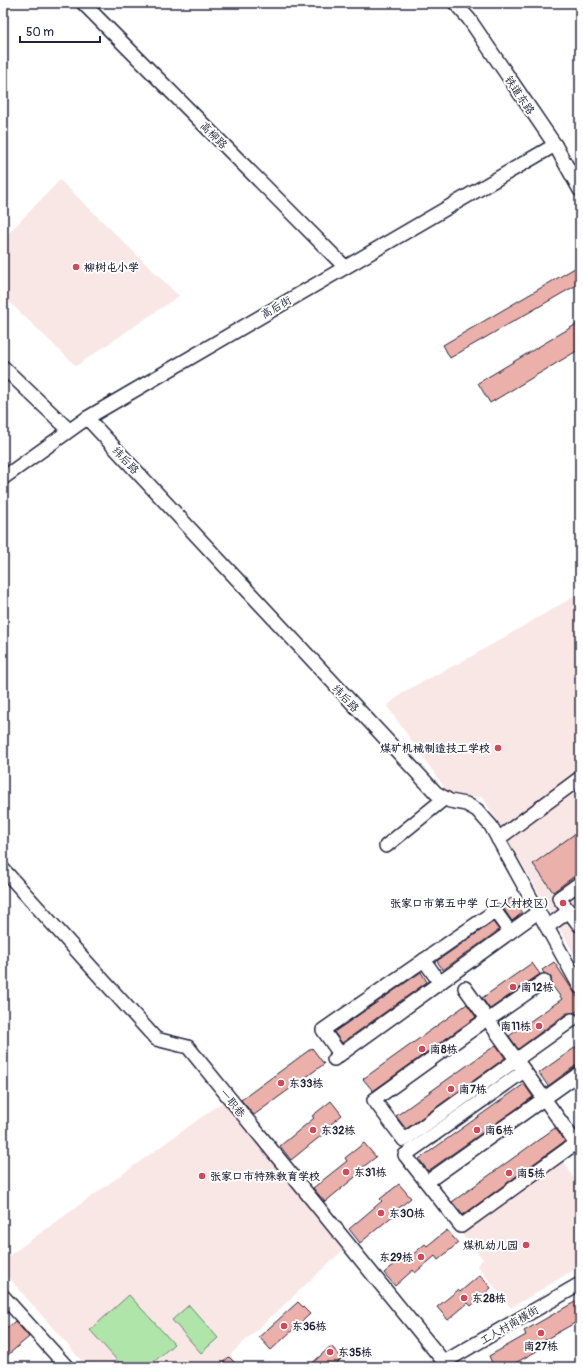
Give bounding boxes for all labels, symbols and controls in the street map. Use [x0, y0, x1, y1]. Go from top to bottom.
scale bar [20, 18, 100, 44]
text: 50 m [26, 25, 54, 40]
street label: 铁道东路 [502, 73, 537, 117]
street label: 高柳路 [197, 119, 230, 152]
place label: 柳树屯小学 [84, 261, 139, 274]
marker: 柳树屯小学 [71, 262, 81, 272]
street label: 高后街 [259, 293, 295, 321]
street label: 纬后路 [110, 444, 142, 477]
street label: 纬后路 [330, 682, 362, 715]
place label: 煤矿机械制造技工学校 [380, 742, 490, 755]
marker: 煤矿机械制造技工学校 [493, 743, 503, 753]
place label: 张家口市第五中学（工人村校区） [390, 897, 555, 910]
marker: 张家口市第五中学（工人村校区） [558, 898, 568, 908]
place label: 南12栋 [521, 981, 553, 994]
marker: 南12栋 [508, 982, 518, 992]
place label: 南11栋 [500, 1020, 531, 1033]
marker: 南11栋 [534, 1021, 544, 1031]
place label: 南8栋 [430, 1043, 458, 1056]
marker: 南8栋 [417, 1044, 427, 1054]
place label: 东33栋 [289, 1077, 323, 1090]
marker: 东33栋 [276, 1078, 286, 1088]
place label: 南7栋 [459, 1083, 487, 1096]
marker: 南7栋 [446, 1084, 456, 1094]
street label: 一职巷 [217, 1086, 248, 1120]
place label: 东32栋 [321, 1124, 355, 1137]
place label: 南6栋 [485, 1124, 513, 1137]
marker: 东32栋 [308, 1125, 318, 1135]
marker: 南6栋 [472, 1125, 482, 1135]
place label: 东31栋 [354, 1166, 386, 1179]
marker: 东31栋 [341, 1167, 351, 1177]
place label: 南5栋 [517, 1167, 545, 1180]
marker: 南5栋 [504, 1168, 514, 1178]
place label: 张家口市特殊教育学校 [210, 1170, 320, 1183]
marker: 张家口市特殊教育学校 [197, 1171, 207, 1181]
place label: 东30栋 [389, 1207, 425, 1220]
marker: 东30栋 [376, 1208, 386, 1218]
place label: 煤机幼儿园 [463, 1239, 518, 1252]
marker: 煤机幼儿园 [521, 1240, 531, 1250]
place label: 东29栋 [379, 1251, 413, 1264]
marker: 东29栋 [416, 1252, 426, 1262]
place label: 东28栋 [472, 1292, 506, 1305]
marker: 东28栋 [459, 1293, 469, 1303]
street label: 工人村南横街 [477, 1303, 542, 1348]
place label: 东36栋 [292, 1320, 327, 1333]
marker: 东36栋 [279, 1321, 289, 1331]
marker: 南27栋 [536, 1328, 546, 1338]
place label: 南27栋 [524, 1340, 558, 1353]
place label: 东35栋 [338, 1346, 372, 1359]
marker: 东35栋 [325, 1347, 335, 1357]

